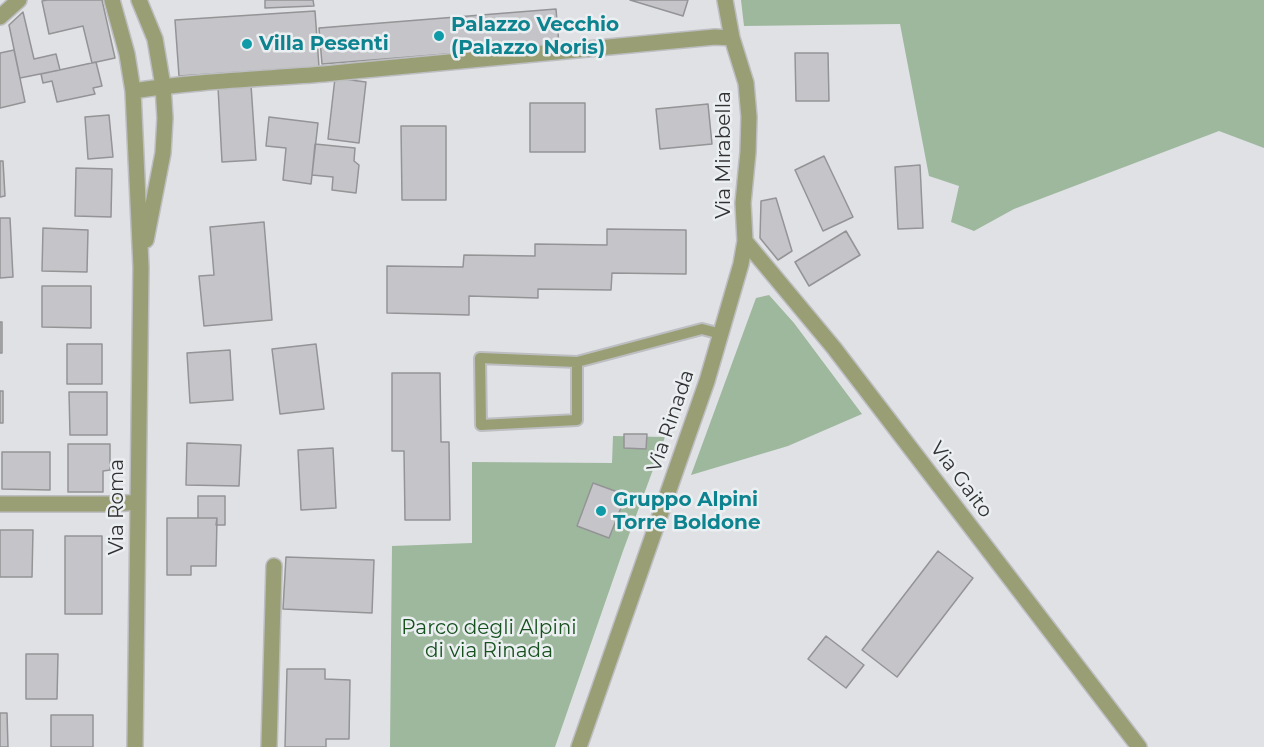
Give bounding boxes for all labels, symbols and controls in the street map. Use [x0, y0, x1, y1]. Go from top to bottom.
place label: Palazzo Vecchio (Palazzo Noris) [451, 13, 619, 60]
marker: Palazzo Vecchio (Palazzo Noris) [432, 29, 446, 43]
place label: Villa Pesenti [259, 32, 389, 56]
marker: Villa Pesenti [240, 37, 254, 51]
street label: Via Mirabella [712, 91, 736, 219]
street label: Via Rinada [642, 367, 700, 475]
street label: Via Gaito [925, 437, 997, 523]
street label: Via Roma [105, 459, 129, 555]
place label: Gruppo Alpini Torre Boldone [613, 488, 761, 535]
marker: Gruppo Alpini Torre Boldone [594, 504, 608, 518]
park label: Parco degli Alpini di via Rinada [401, 616, 577, 663]

